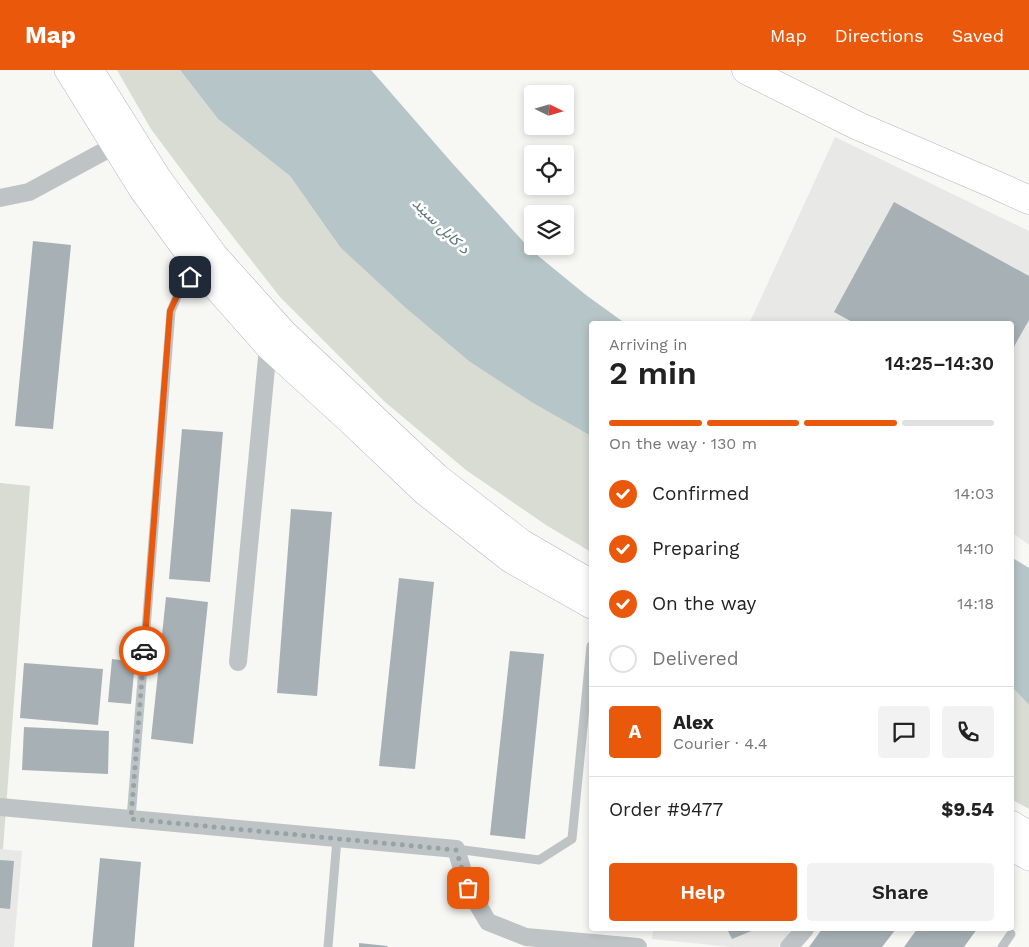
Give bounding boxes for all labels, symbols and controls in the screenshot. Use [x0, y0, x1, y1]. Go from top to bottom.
text: Map [25, 21, 76, 49]
text: Map [770, 25, 807, 46]
text: Directions [835, 25, 924, 46]
text: Saved [952, 25, 1004, 46]
north arrow [524, 85, 574, 135]
map controls [524, 85, 574, 255]
button: locate [524, 145, 574, 195]
water label: د کابل سيند [409, 194, 474, 258]
button: layers [524, 205, 574, 255]
pin [169, 256, 211, 298]
icon: home [176, 263, 204, 291]
text: Arriving in [609, 335, 687, 354]
text: 14:25–14:30 [885, 352, 994, 375]
text: 2 min [609, 354, 697, 392]
text: On the way · 130 m [609, 434, 757, 453]
icon: check [609, 480, 637, 508]
text: Confirmed [652, 482, 749, 505]
text: 14:03 [954, 484, 994, 503]
icon: check [609, 535, 637, 563]
text: Preparing [652, 537, 739, 560]
text: 14:10 [957, 539, 994, 558]
icon: check [609, 590, 637, 618]
text: On the way [652, 592, 756, 615]
text: 14:18 [957, 594, 994, 613]
courier [119, 626, 169, 676]
icon: car [130, 637, 158, 665]
text: Delivered [652, 647, 739, 670]
button: chat [878, 706, 930, 758]
button: phone [942, 706, 994, 758]
text: Alex [673, 711, 714, 734]
text: A [629, 720, 641, 743]
text: Courier · 4.4 [673, 734, 768, 753]
text: Order #9477 [609, 798, 723, 821]
text: $9.54 [941, 798, 994, 821]
button: Help [609, 863, 797, 921]
button: Share [807, 863, 994, 921]
pin [447, 867, 489, 909]
icon: bag [454, 874, 482, 902]

